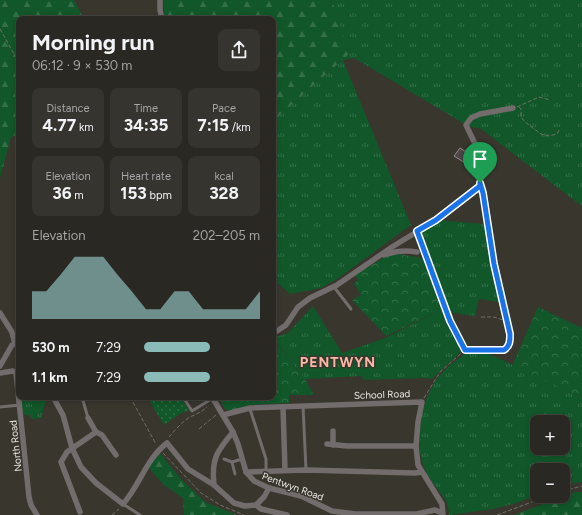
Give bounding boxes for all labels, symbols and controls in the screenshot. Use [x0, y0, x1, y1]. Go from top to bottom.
text: Morning run [32, 29, 155, 56]
button: share [218, 29, 260, 71]
text: 06:12 · 9 × 530 m [32, 58, 132, 73]
text: Distance [46, 102, 90, 115]
text: Time [134, 102, 158, 115]
text: Pace [212, 102, 236, 115]
text: 4.77 [42, 115, 76, 135]
text: 34:35 [124, 115, 168, 135]
text: 7:15 [197, 115, 229, 135]
text: km [76, 121, 94, 134]
text: /km [229, 121, 251, 134]
pin [463, 142, 497, 183]
icon: arrive [469, 148, 491, 170]
text: Elevation [45, 170, 91, 183]
text: Heart rate [121, 170, 171, 183]
text: kcal [214, 170, 234, 183]
text: 36 [52, 183, 72, 203]
text: 153 [120, 183, 147, 203]
text: 328 [209, 183, 239, 203]
text: m [72, 189, 84, 202]
text: bpm [147, 189, 172, 202]
text: Elevation [32, 228, 85, 243]
text: 202–205 m [193, 228, 260, 243]
text: 530 m [32, 340, 70, 355]
text: 7:29 [96, 340, 121, 355]
district label: PENTWYN [300, 354, 376, 371]
text: 1.1 km [32, 370, 68, 385]
text: 7:29 [96, 370, 121, 385]
street label: School Road [354, 387, 411, 402]
map controls [530, 415, 570, 503]
button: + [530, 415, 570, 455]
street label: North Road [6, 419, 25, 472]
button: − [530, 463, 570, 503]
street label: Pentwyn Road [260, 469, 326, 504]

